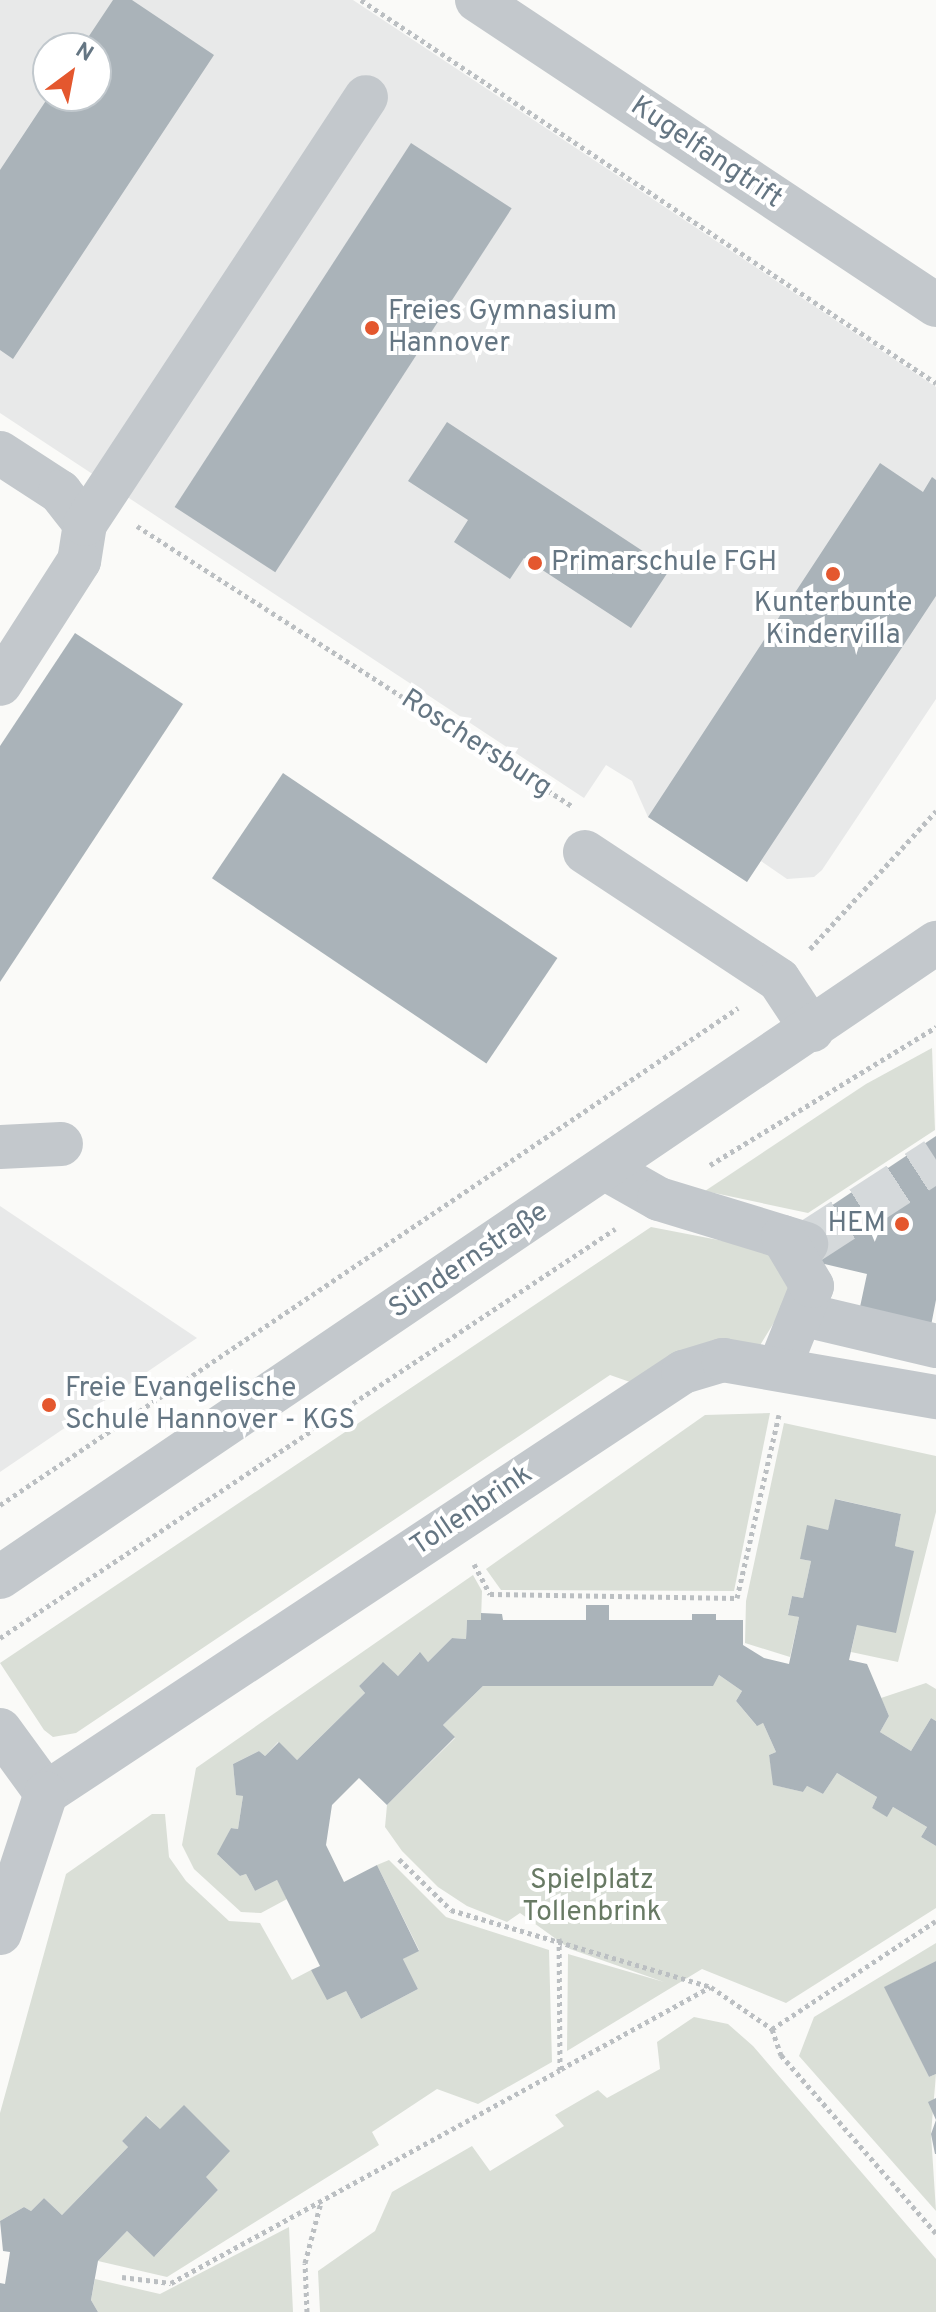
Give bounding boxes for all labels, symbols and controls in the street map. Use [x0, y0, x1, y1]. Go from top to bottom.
north arrow [32, 32, 112, 112]
text: N [70, 37, 98, 69]
street label: Kugelfangtrift [624, 90, 788, 216]
place label: Freies Gymnasium Hannover [388, 295, 617, 361]
marker: Freies Gymnasium Hannover [363, 319, 381, 337]
place label: Primarschule FGH [551, 546, 777, 580]
marker: Primarschule FGH [526, 554, 544, 572]
marker: Kunterbunte Kindervilla [824, 565, 842, 583]
place label: Kunterbunte Kindervilla [754, 587, 912, 653]
street label: Roschersburg [394, 683, 558, 805]
street label: Sündernstraße [383, 1196, 555, 1326]
place label: HEM [827, 1207, 886, 1241]
marker: HEM [893, 1215, 911, 1233]
place label: Freie Evangelische Schule Hannover - KGS [65, 1372, 355, 1438]
marker: Freie Evangelische Schule Hannover - KGS [40, 1396, 58, 1414]
street label: Tollenbrink [405, 1458, 539, 1564]
park label: Spielplatz Tollenbrink [522, 1864, 662, 1930]

